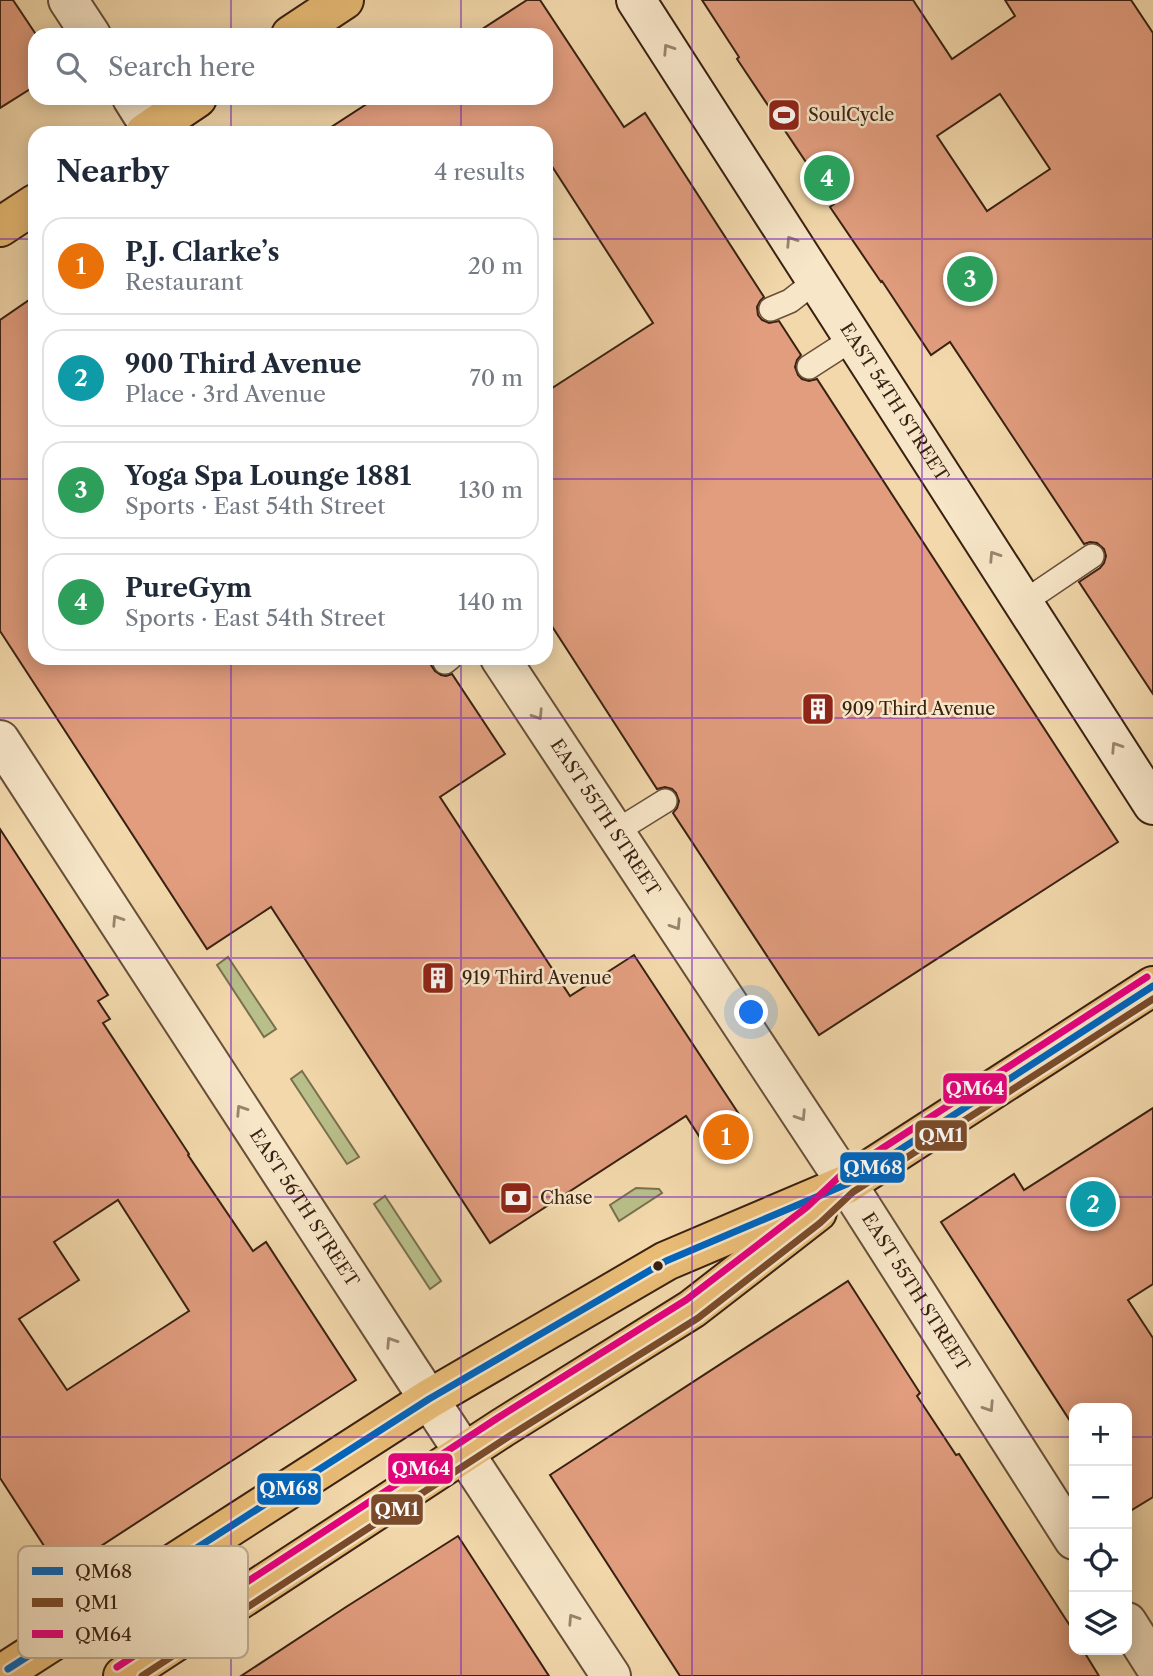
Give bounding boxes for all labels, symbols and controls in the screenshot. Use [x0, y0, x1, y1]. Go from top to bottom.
search box [28, 28, 553, 105]
one-way arrow [663, 44, 676, 57]
icon: search [52, 48, 90, 86]
text: Search here [108, 51, 255, 83]
sports icon: SoulCycle [765, 96, 803, 134]
place label: SoulCycle [808, 104, 894, 126]
pin: 4 [804, 152, 850, 204]
text: Nearby [56, 153, 169, 190]
text: 4 results [434, 158, 525, 186]
one-way arrow [787, 235, 800, 248]
text: P.J. Clarke’s [125, 236, 280, 268]
text: 1 [76, 252, 86, 280]
text: 20 m [468, 252, 523, 280]
pin: 3 [947, 253, 993, 305]
text: Restaurant [125, 268, 243, 296]
street label: EAST 54TH STREET [835, 319, 954, 486]
text: 900 Third Avenue [125, 348, 362, 380]
text: 2 [74, 364, 88, 392]
text: 70 m [470, 364, 523, 392]
text: Place · 3rd Avenue [125, 380, 326, 408]
text: Yoga Spa Lounge 1881 [125, 460, 411, 492]
text: 3 [75, 476, 88, 504]
text: 130 m [459, 476, 523, 504]
text: Sports · East 54th Street [125, 492, 385, 520]
one-way arrow [989, 550, 1002, 563]
text: PureGym [125, 572, 252, 604]
text: 4 [74, 588, 88, 616]
text: 140 m [458, 588, 523, 616]
text: Sports · East 54th Street [125, 604, 385, 632]
building icon: 909 Third Avenue [799, 690, 837, 728]
place label: 909 Third Avenue [842, 698, 995, 720]
one-way arrow [530, 707, 542, 720]
street label: EAST 55TH STREET [545, 735, 665, 900]
one-way arrow [1112, 742, 1125, 755]
one-way arrow [112, 914, 125, 927]
one-way arrow [668, 918, 681, 931]
building icon: 919 Third Avenue [419, 959, 457, 997]
place label: 919 Third Avenue [462, 967, 612, 989]
your location [734, 995, 768, 1029]
line badge: QM64 [942, 1072, 1008, 1105]
text: QM64 [946, 1077, 1004, 1100]
one-way arrow [236, 1105, 249, 1118]
one-way arrow [793, 1108, 806, 1121]
pin: 1 [703, 1111, 749, 1163]
line badge: QM1 [914, 1119, 968, 1152]
text: QM1 [919, 1124, 964, 1147]
street label: EAST 56TH STREET [245, 1125, 364, 1291]
line badge: QM68 [839, 1151, 906, 1184]
text: QM68 [843, 1156, 903, 1179]
pin: 2 [1070, 1178, 1116, 1230]
bank icon: Chase [497, 1179, 535, 1217]
place label: Chase [540, 1187, 593, 1209]
street label: EAST 55TH STREET [857, 1209, 975, 1375]
unlabelled marker [651, 1259, 665, 1273]
one-way arrow [387, 1337, 400, 1350]
one-way arrow [981, 1399, 994, 1412]
map controls [1069, 1403, 1132, 1655]
button: + [1069, 1403, 1132, 1466]
line badge: QM64 [387, 1452, 454, 1485]
text: QM64 [392, 1457, 450, 1480]
button: − [1069, 1466, 1132, 1529]
line badge: QM68 [256, 1472, 322, 1506]
text: QM68 [259, 1477, 319, 1500]
line badge: QM1 [370, 1493, 424, 1526]
text: QM1 [375, 1498, 420, 1521]
button: locate [1069, 1529, 1132, 1592]
legend [18, 1546, 248, 1658]
text: QM68 [75, 1560, 132, 1583]
text: QM1 [75, 1591, 118, 1614]
button: layers [1069, 1592, 1132, 1655]
one-way arrow [569, 1614, 582, 1627]
text: QM64 [75, 1623, 132, 1646]

